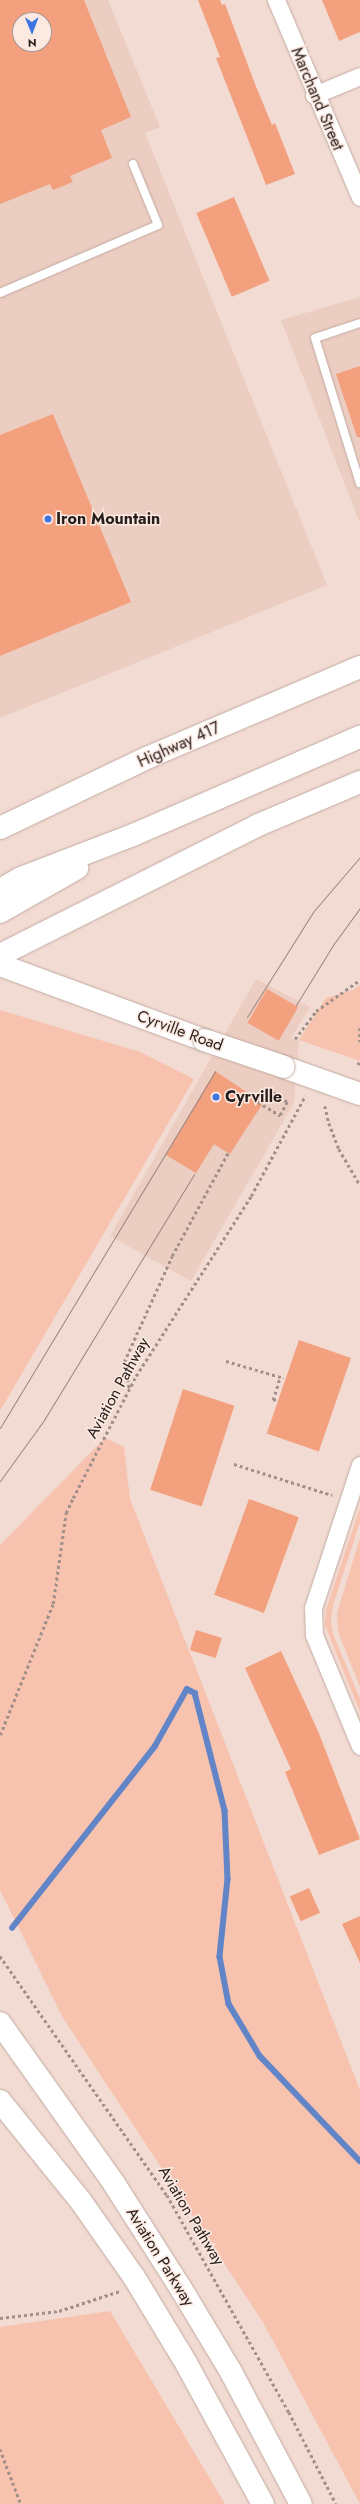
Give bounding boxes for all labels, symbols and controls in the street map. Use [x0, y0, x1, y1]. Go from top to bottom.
north arrow [12, 12, 52, 52]
text: N [28, 35, 37, 51]
street label: Marchand Street [287, 45, 347, 153]
place label: Iron Mountain [56, 509, 160, 529]
marker: Iron Mountain [43, 514, 53, 524]
street label: Highway 417 [135, 718, 223, 772]
street label: Cyrville Road [134, 1007, 226, 1055]
place label: Cyrville [225, 1087, 282, 1107]
marker: Cyrville [210, 1091, 222, 1103]
street label: Aviation Pathway [82, 1334, 154, 1442]
street label: Aviation Pathway [154, 2163, 228, 2269]
street label: Aviation Parkway [122, 2204, 198, 2310]

